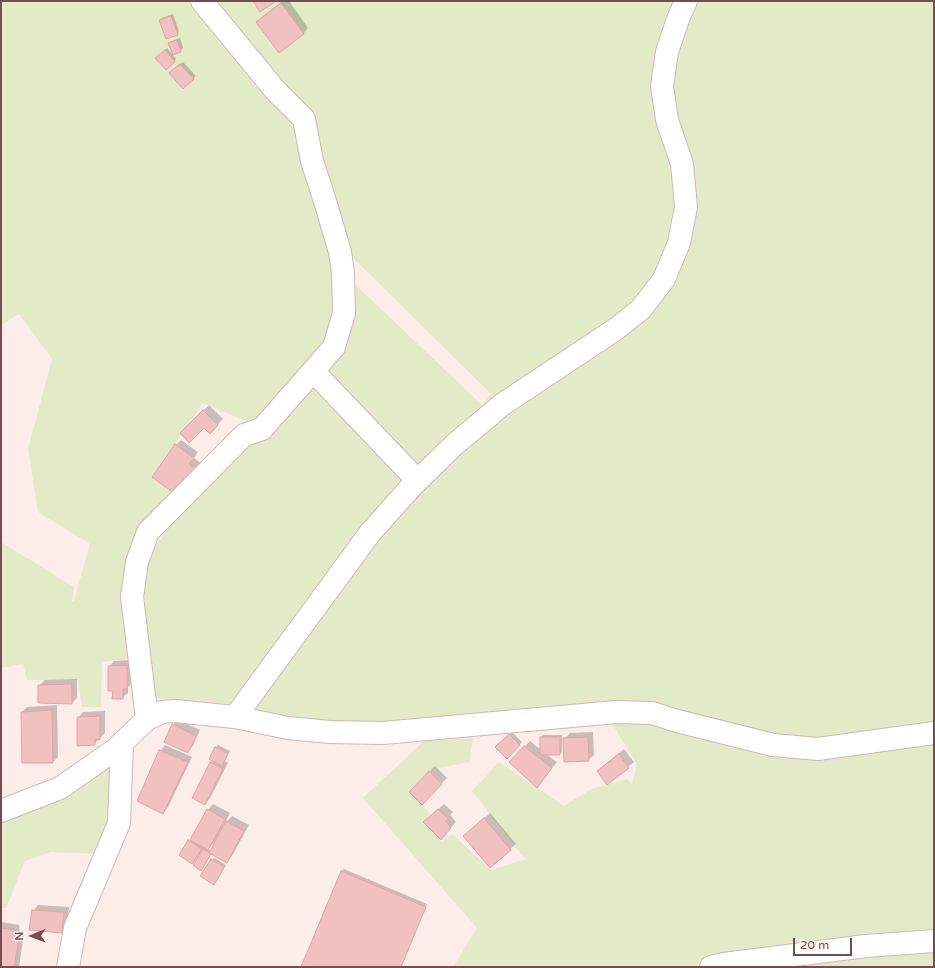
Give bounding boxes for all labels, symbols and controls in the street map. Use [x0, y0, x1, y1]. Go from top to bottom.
north arrow [12, 916, 52, 956]
scale bar [795, 930, 854, 956]
text: N [13, 932, 26, 941]
text: 20 m [800, 938, 829, 952]

